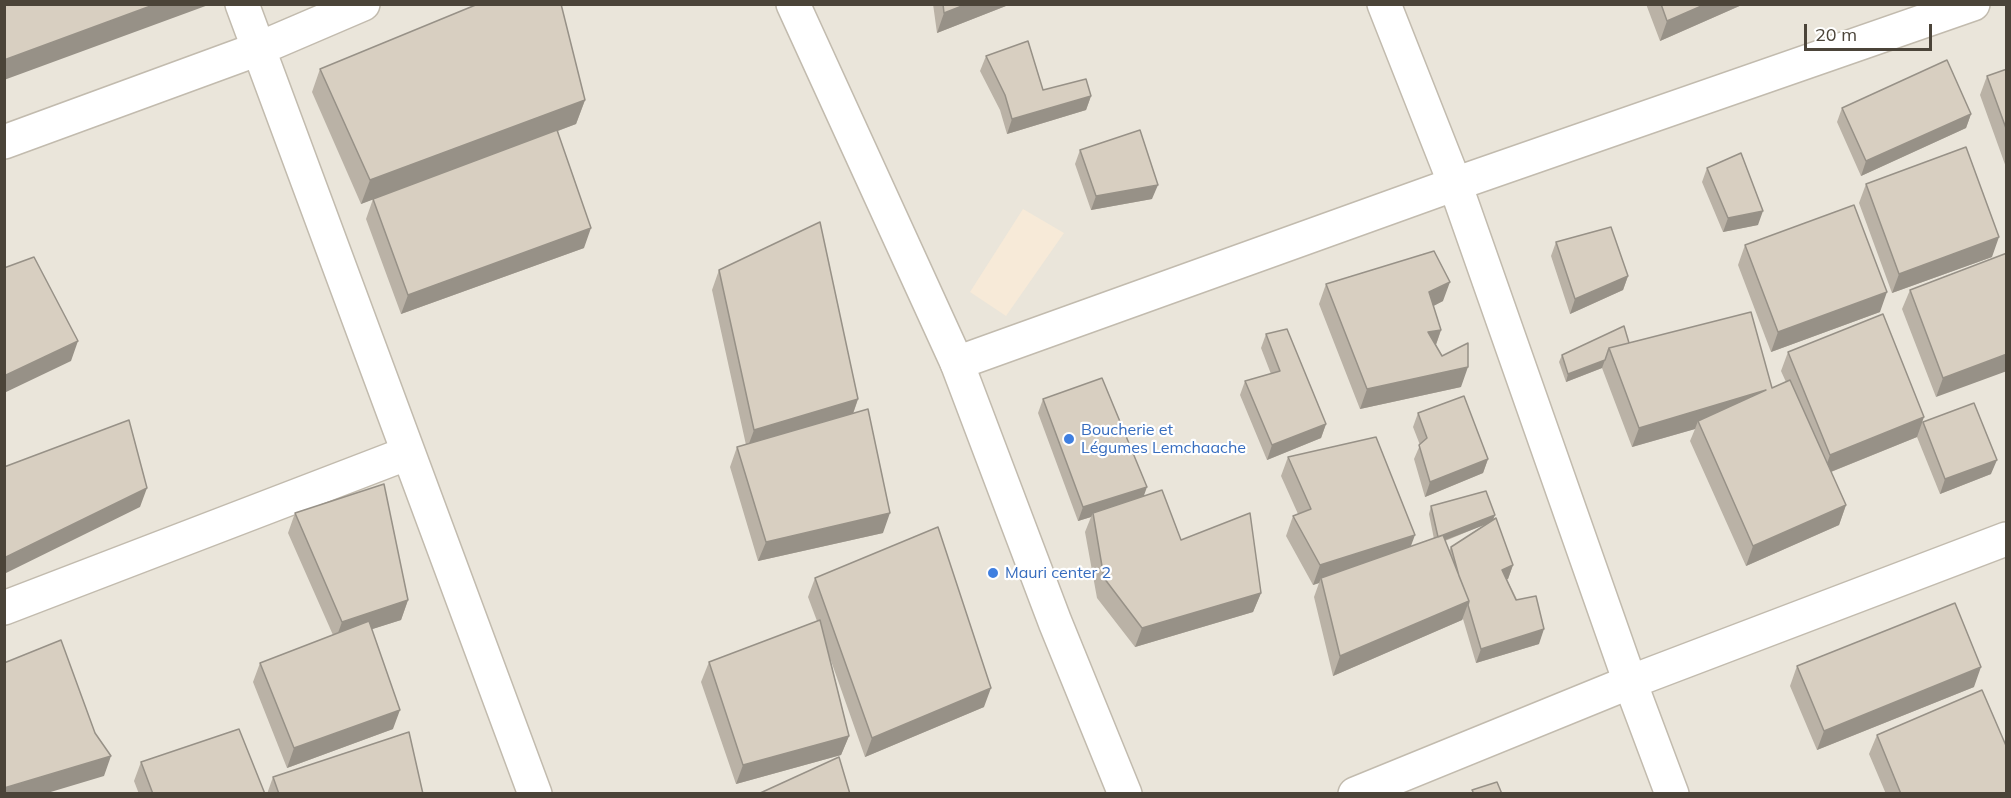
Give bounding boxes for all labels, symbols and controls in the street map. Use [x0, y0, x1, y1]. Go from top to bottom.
scale bar [1807, 12, 1934, 50]
text: 20 m [1815, 23, 1857, 46]
place label: Boucherie et Légumes Lemchaache [1081, 420, 1246, 458]
marker: Boucherie et Légumes Lemchaache [1062, 432, 1076, 446]
place label: Mauri center 2 [1005, 563, 1111, 583]
marker: Mauri center 2 [986, 566, 1000, 580]

